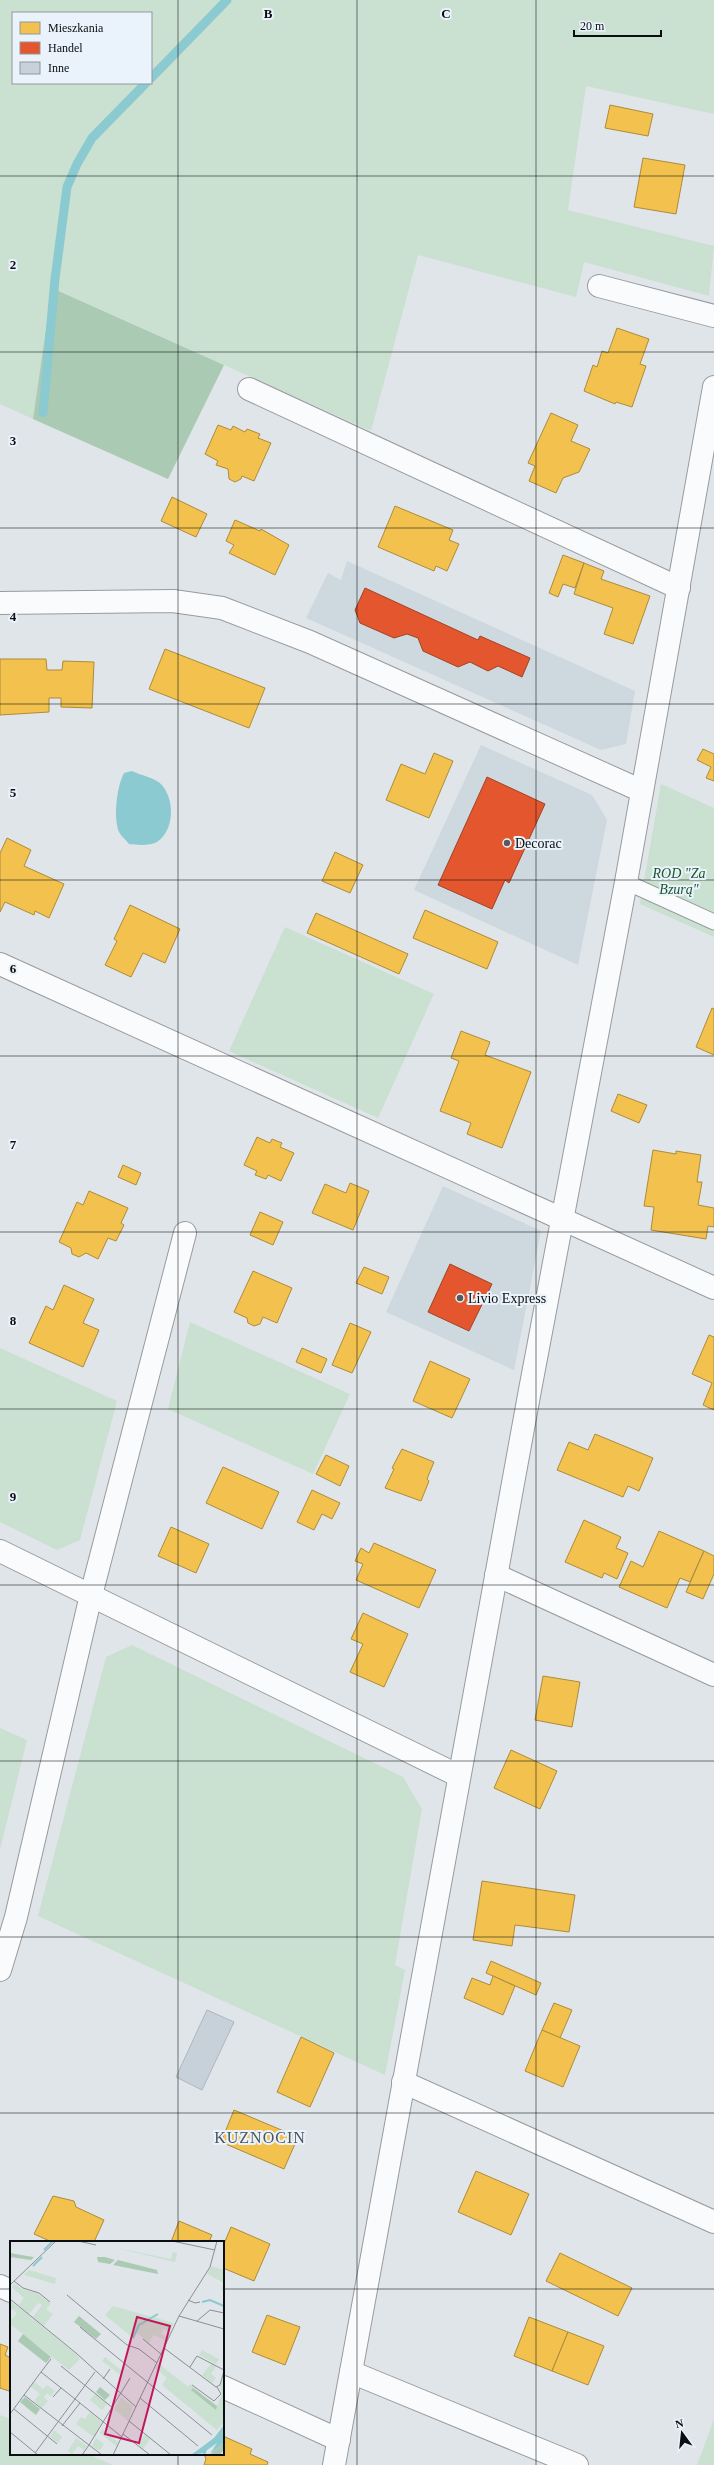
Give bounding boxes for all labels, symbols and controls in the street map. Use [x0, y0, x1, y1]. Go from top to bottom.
text: B [264, 6, 273, 21]
text: C [441, 6, 451, 21]
legend [12, 12, 152, 84]
scale bar [574, 12, 661, 38]
text: 20 m [580, 19, 605, 33]
text: Mieszkania [48, 21, 104, 35]
text: Handel [48, 41, 83, 55]
text: Inne [48, 61, 69, 75]
text: 2 [10, 257, 16, 272]
text: 3 [10, 433, 17, 448]
text: 4 [10, 609, 17, 624]
text: 5 [10, 785, 17, 800]
place label: Decorac [515, 836, 562, 851]
marker: Decorac [502, 838, 512, 848]
park label: ROD "Za Bzurą" [652, 866, 705, 897]
text: 6 [10, 961, 17, 976]
text: 7 [10, 1137, 17, 1152]
place label: Livio Express [468, 1291, 546, 1306]
marker: Livio Express [455, 1293, 465, 1303]
text: 8 [10, 1313, 17, 1328]
text: 9 [10, 1489, 17, 1504]
district label: KUZNOCIN [214, 2129, 306, 2146]
inset map [10, 2241, 224, 2455]
north arrow [662, 2413, 702, 2453]
text: N [674, 2417, 685, 2430]

